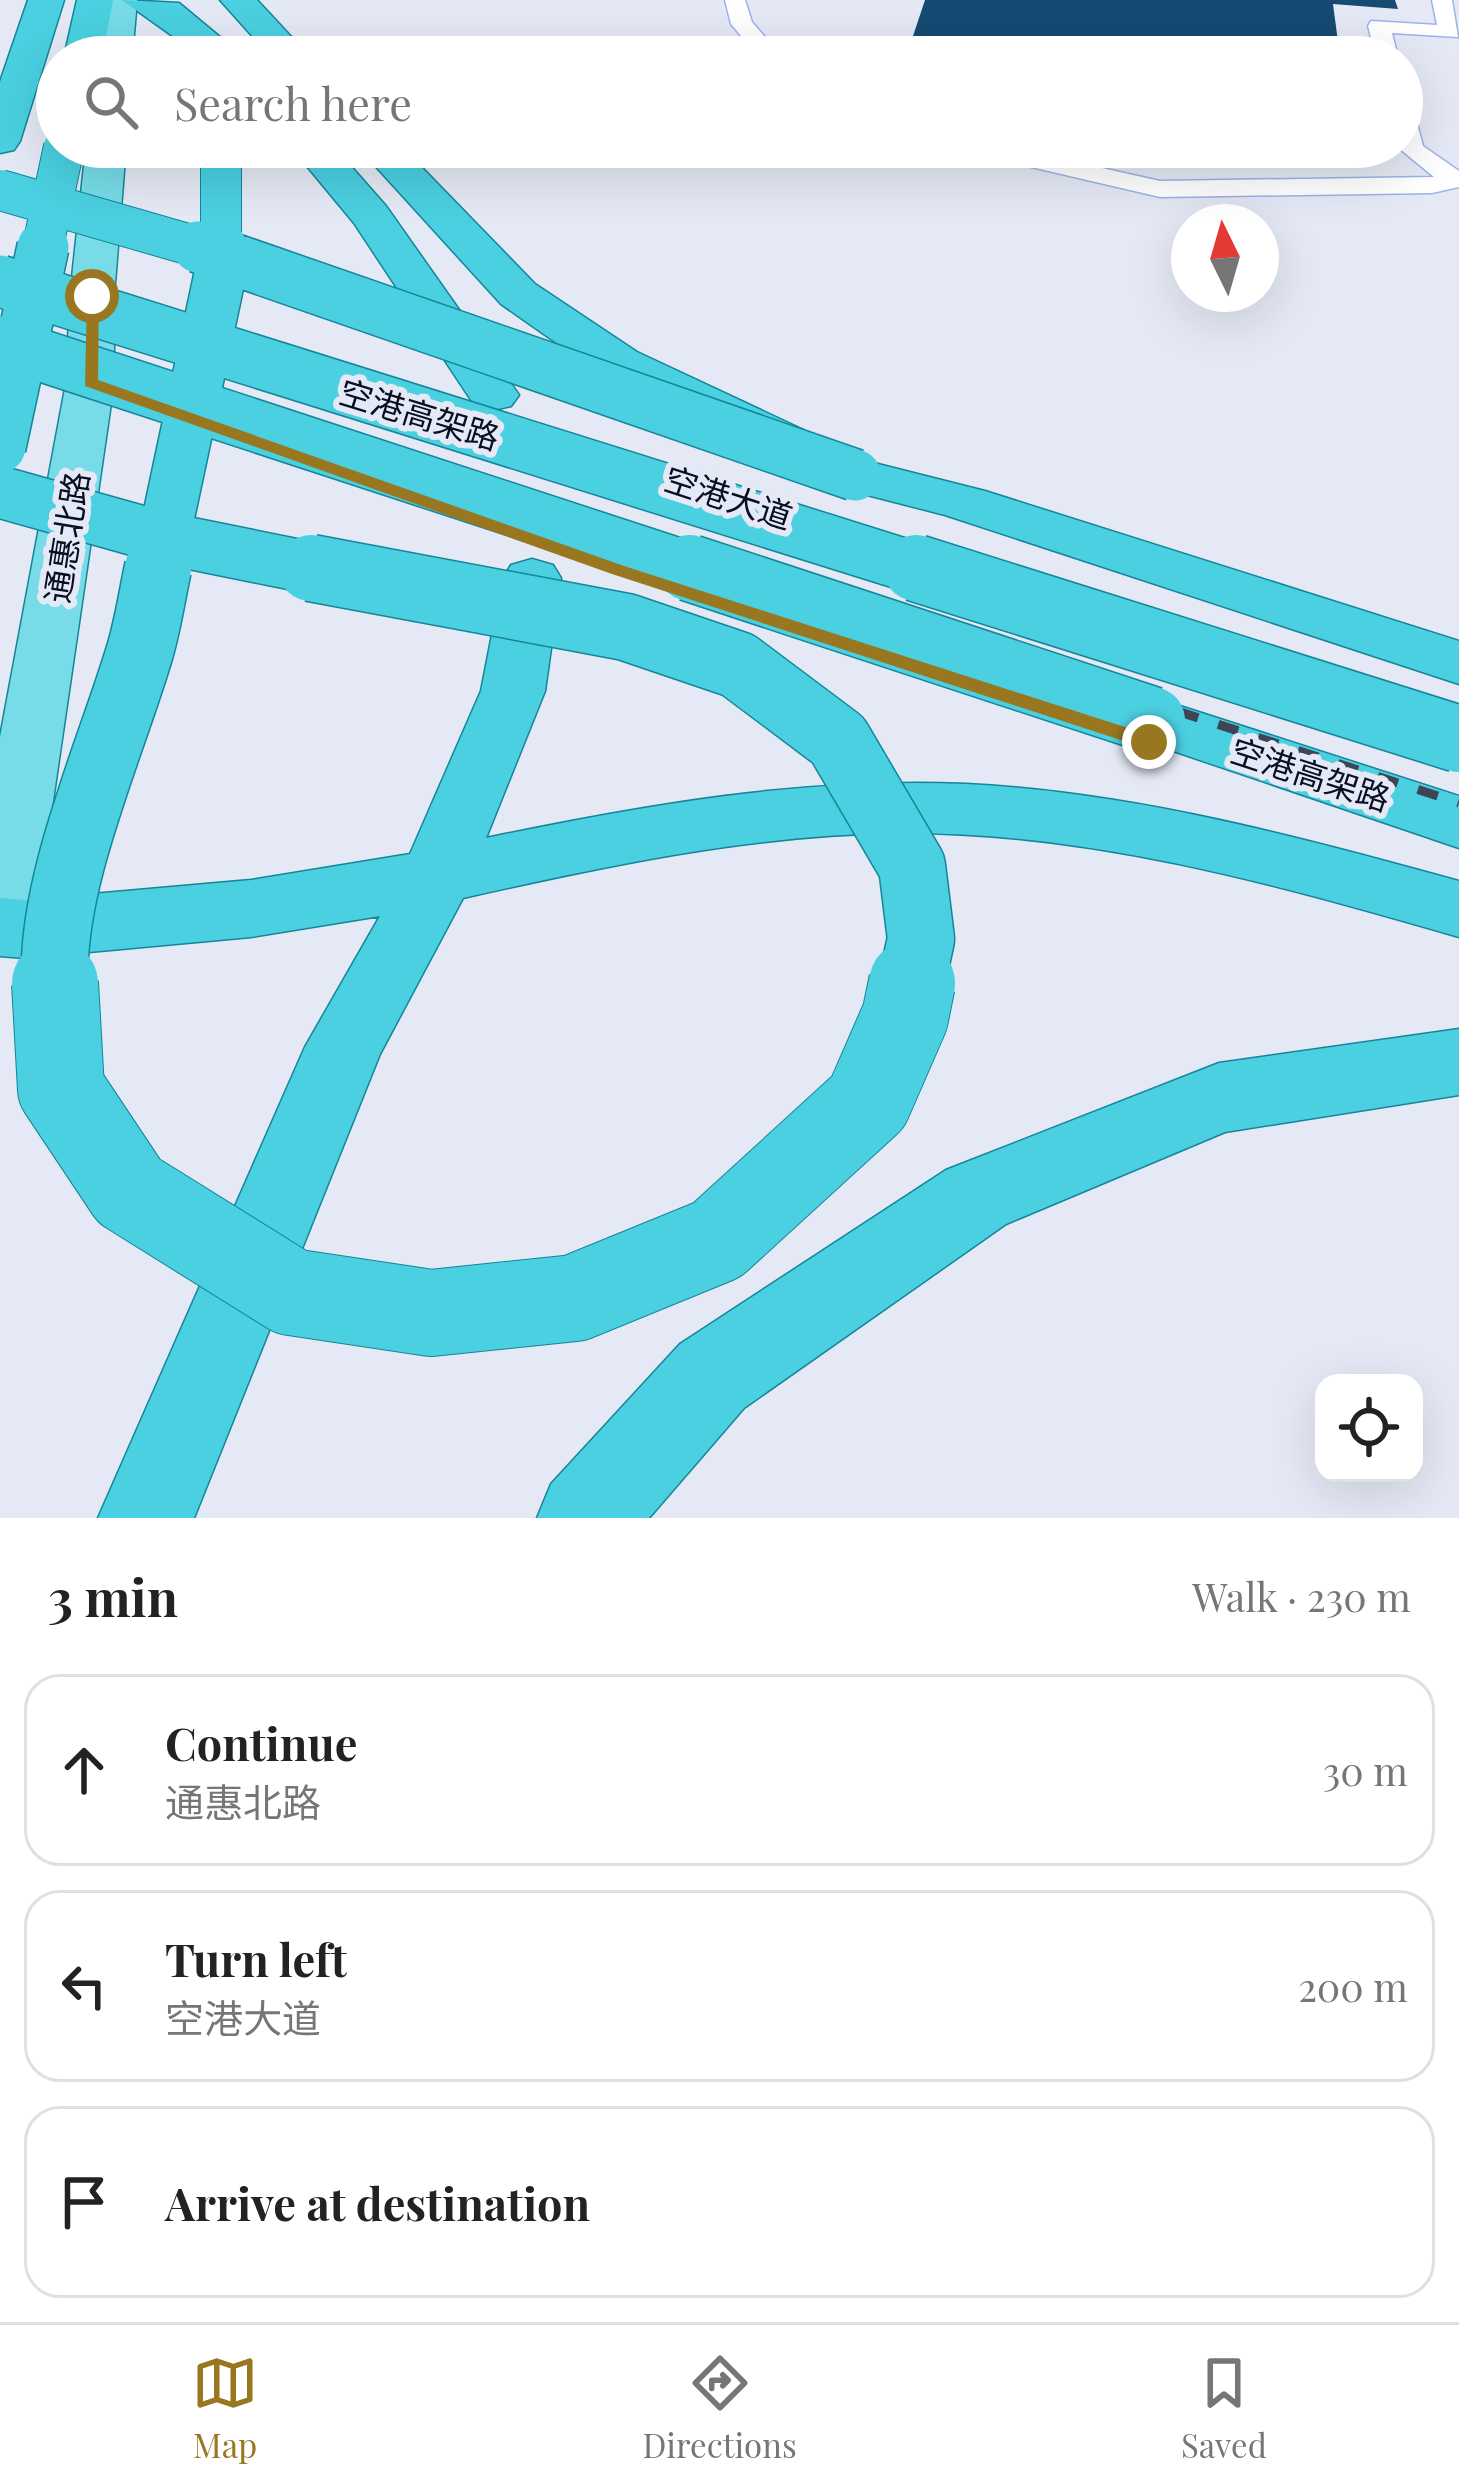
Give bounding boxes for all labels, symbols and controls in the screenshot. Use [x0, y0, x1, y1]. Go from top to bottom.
search box [36, 36, 1423, 168]
icon: search [78, 69, 144, 135]
text: Search here [174, 72, 412, 132]
north arrow [1171, 204, 1279, 312]
route start [65, 269, 119, 323]
street label: 空港高架路 [335, 368, 505, 458]
street label: 空港大道 [659, 455, 799, 537]
street label: 通惠北路 [33, 468, 97, 606]
route end [1122, 715, 1176, 769]
street label: 空港高架路 [1226, 727, 1396, 819]
map controls [1315, 1374, 1423, 1482]
button: locate [1315, 1374, 1423, 1482]
text: 3 min [48, 1562, 178, 1630]
text: Walk · 230 m [1192, 1570, 1411, 1622]
text: Continue [165, 1712, 357, 1772]
icon: ahead [51, 1737, 117, 1803]
text: 30 m [1323, 1744, 1408, 1796]
text: 通惠北路 [165, 1775, 321, 1827]
text: Turn left [165, 1928, 347, 1988]
icon: left [51, 1953, 117, 2019]
text: 200 m [1298, 1960, 1408, 2012]
text: 空港大道 [165, 1991, 321, 2043]
icon: arrive [51, 2169, 117, 2235]
text: Arrive at destination [165, 2172, 590, 2232]
tab: Map [192, 2350, 258, 2466]
tab: Directions [642, 2350, 797, 2466]
tab: Saved [1181, 2350, 1267, 2466]

